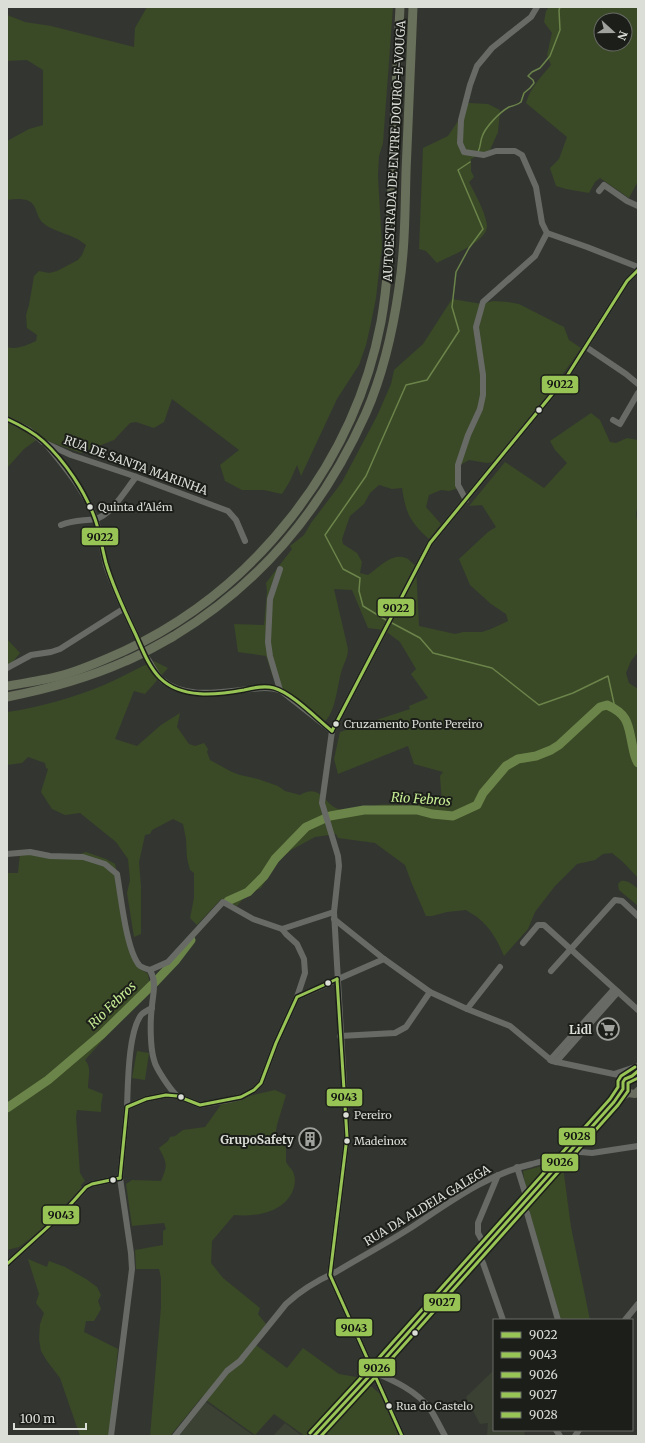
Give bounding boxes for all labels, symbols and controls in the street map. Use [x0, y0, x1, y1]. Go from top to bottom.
north arrow [593, 12, 633, 52]
street label: AUTOESTRADA DE ENTRE DOURO-E-VOUGA [380, 19, 408, 283]
text: N [614, 29, 630, 42]
line badge: 9022 [541, 375, 579, 394]
text: 9022 [547, 377, 574, 391]
unlabelled marker [534, 405, 544, 415]
street label: RUA DE SANTA MARINHA [62, 432, 211, 498]
place label: Quinta d'Além [98, 500, 173, 514]
marker: Quinta d'Além [85, 502, 95, 512]
line badge: 9022 [81, 527, 119, 546]
text: 9022 [87, 530, 114, 544]
line badge: 9022 [377, 598, 415, 617]
text: 9022 [383, 601, 410, 615]
place label: Cruzamento Ponte Pereiro [344, 717, 483, 731]
marker: Cruzamento Ponte Pereiro [331, 719, 341, 729]
water label: Rio Febros [390, 788, 452, 810]
water label: Rio Febros [84, 978, 140, 1032]
unlabelled marker [323, 978, 333, 988]
supermarket icon: Lidl [595, 1016, 621, 1042]
place label: Lidl [569, 1022, 592, 1037]
line badge: 9043 [326, 1088, 363, 1107]
text: 9043 [331, 1090, 357, 1104]
unlabelled marker [176, 1092, 186, 1102]
place label: Pereiro [354, 1108, 392, 1122]
marker: Pereiro [341, 1110, 351, 1120]
building icon: GrupoSafety [297, 1126, 323, 1152]
line badge: 9028 [558, 1127, 596, 1146]
text: 9028 [564, 1129, 591, 1143]
place label: GrupoSafety [220, 1132, 295, 1147]
place label: Madeinox [354, 1134, 407, 1148]
marker: Madeinox [342, 1136, 352, 1146]
line badge: 9026 [541, 1153, 579, 1172]
text: 9026 [547, 1155, 574, 1169]
street label: RUA DA ALDEIA GALEGA [361, 1161, 493, 1249]
unlabelled marker [108, 1175, 118, 1185]
line badge: 9043 [42, 1205, 80, 1225]
text: 9043 [48, 1208, 74, 1222]
line badge: 9027 [423, 1293, 461, 1312]
text: 9027 [429, 1295, 456, 1309]
line badge: 9043 [335, 1318, 373, 1337]
legend [493, 1319, 633, 1431]
text: 9043 [341, 1321, 367, 1335]
text: 9022 [529, 1327, 558, 1342]
unlabelled marker [410, 1328, 420, 1338]
text: 9043 [529, 1347, 557, 1362]
line badge: 9026 [358, 1358, 396, 1377]
text: 9026 [364, 1361, 391, 1375]
text: 9026 [529, 1367, 558, 1382]
text: 9027 [529, 1387, 557, 1402]
place label: Rua do Castelo [396, 1399, 473, 1413]
marker: Rua do Castelo [384, 1401, 394, 1411]
scale bar [14, 1405, 86, 1431]
text: 9028 [529, 1407, 558, 1422]
text: 100 m [20, 1411, 55, 1426]

